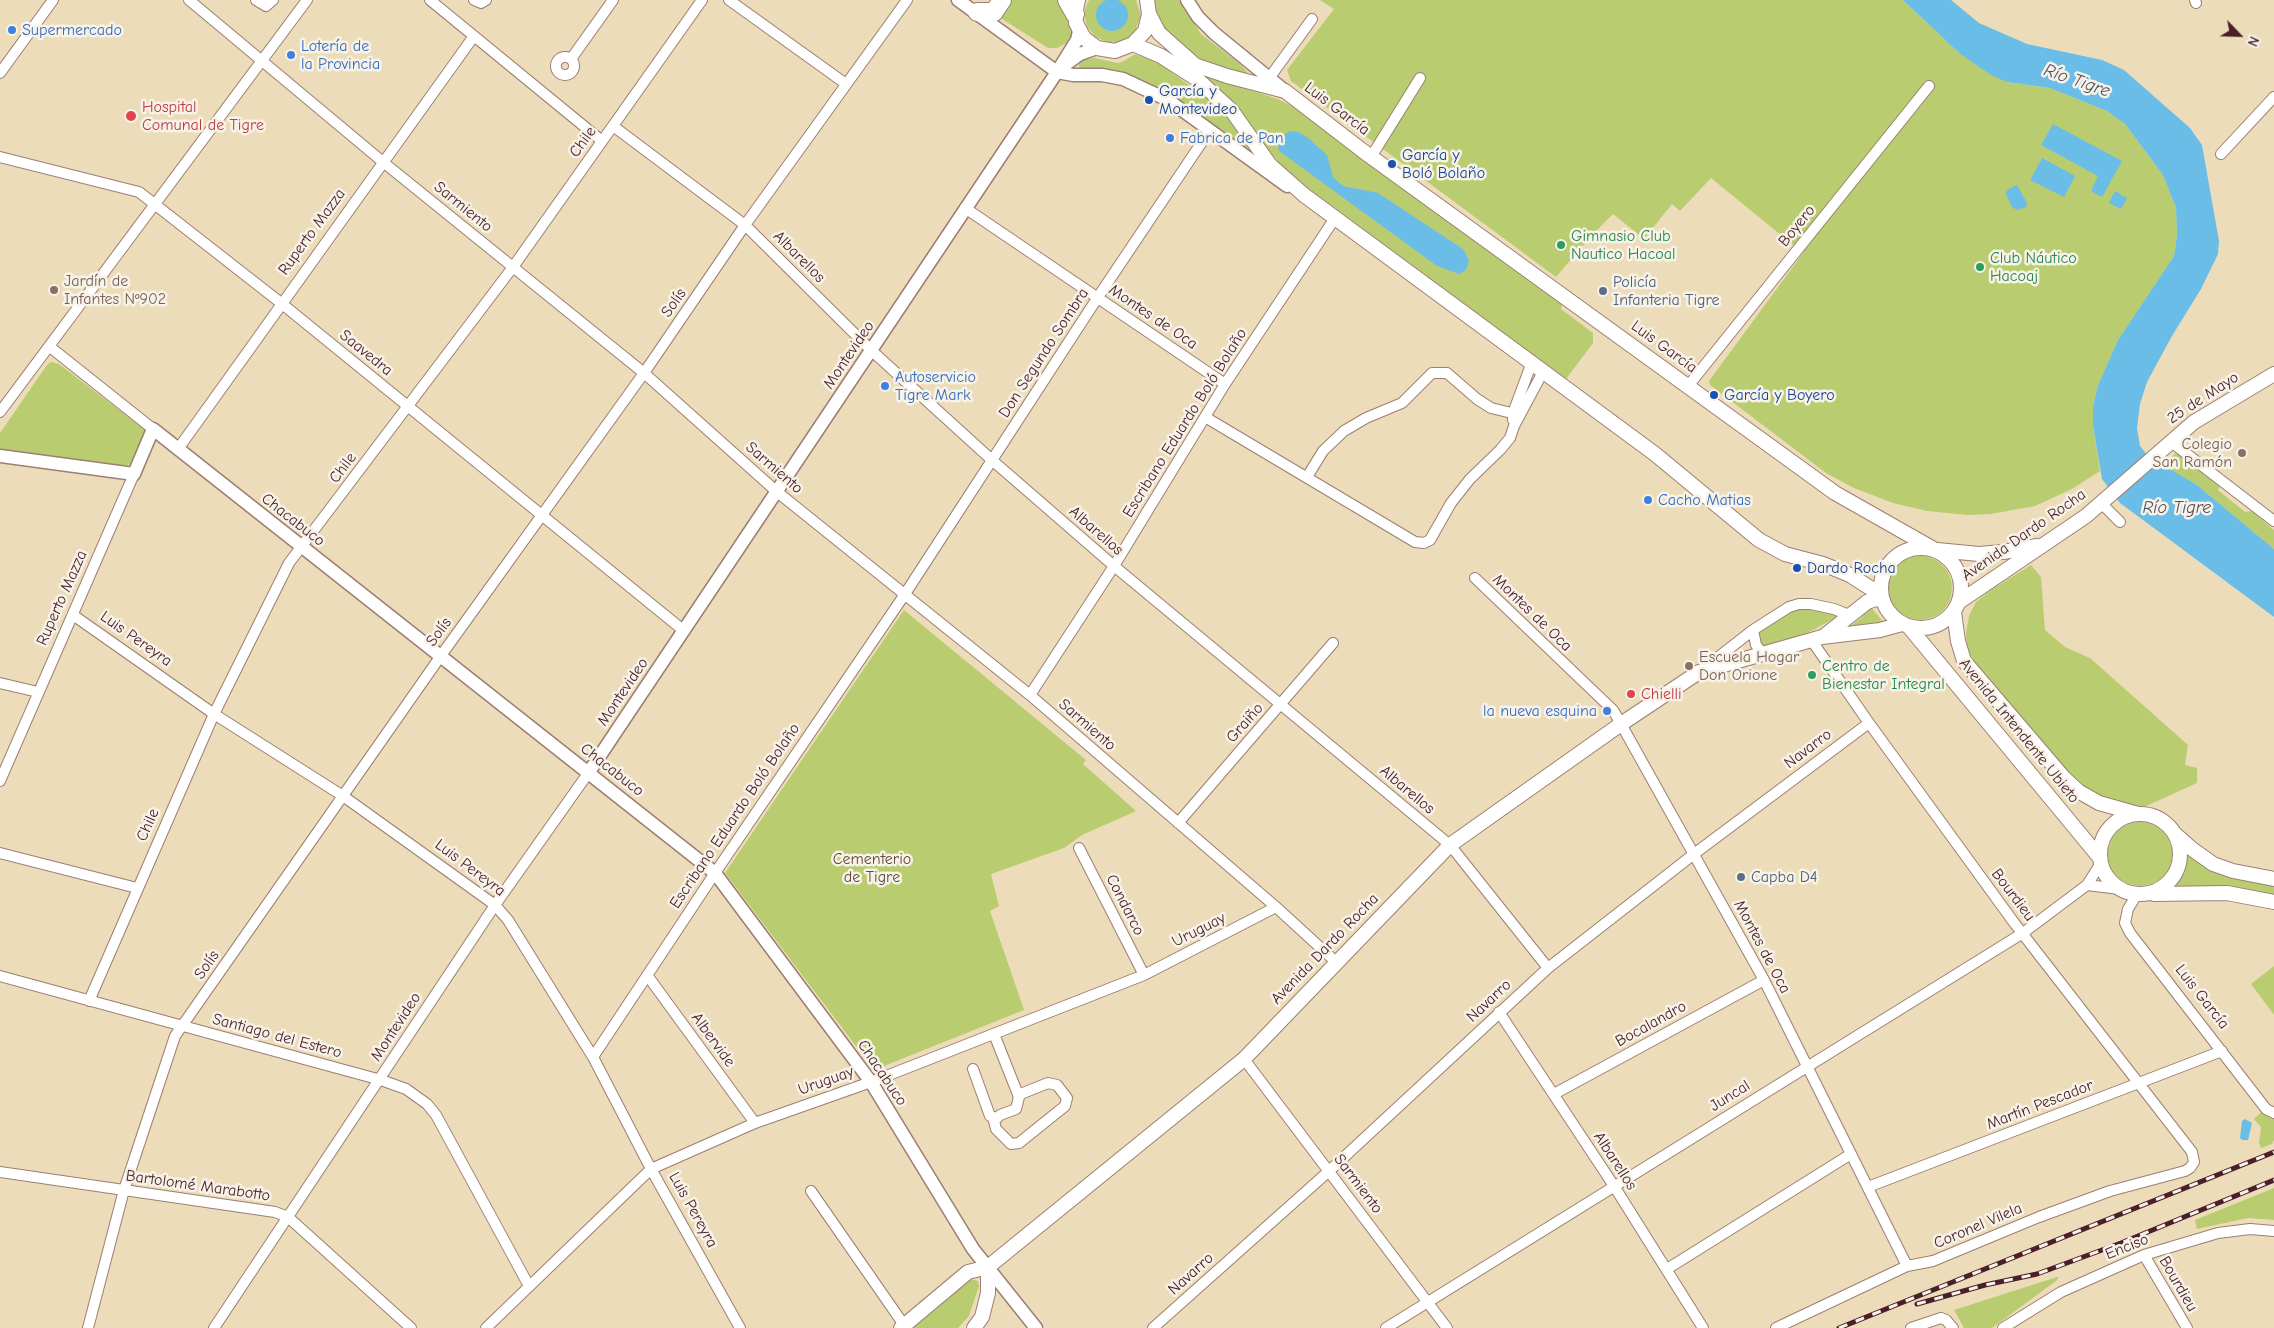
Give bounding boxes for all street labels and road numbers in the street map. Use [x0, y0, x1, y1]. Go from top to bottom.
street label: Luis García [1301, 78, 1373, 140]
street label: Chile [565, 123, 601, 161]
street label: Sarmiento [430, 178, 496, 236]
street label: Ruperto Mazza [274, 185, 350, 279]
street label: Boyero [1775, 201, 1819, 251]
street label: Albarellos [769, 227, 829, 287]
street label: Montes de Oca [1105, 280, 1201, 354]
street label: Solís [657, 285, 691, 321]
street label: Don Segundo Sombra [995, 285, 1093, 421]
street label: Montevideo [819, 317, 879, 393]
street label: Luis García [1627, 317, 1701, 377]
street label: Escribano Eduardo Boló Bolaño [1119, 325, 1251, 521]
street label: Saavedra [336, 326, 396, 380]
street label: 25 de Mayo [2164, 368, 2242, 428]
street label: Sarmiento [741, 438, 807, 498]
street label: Chile [325, 449, 361, 487]
street label: Avenida Dardo Rocha [1958, 485, 2090, 585]
street label: Chacabuco [257, 489, 329, 551]
street label: Albarellos [1065, 502, 1127, 560]
street label: Ruperto Mazza [32, 548, 92, 648]
street label: Montes de Oca [1488, 570, 1576, 656]
street label: Luis Pereyra [96, 607, 176, 671]
street label: Solís [422, 614, 456, 650]
street label: Montevideo [593, 654, 653, 730]
street label: Avenida Intendente Ubieto [1955, 655, 2083, 807]
street label: Sarmiento [1054, 695, 1120, 755]
street label: Graiño [1222, 699, 1268, 747]
street label: Escribano Eduardo Boló Bolaño [666, 720, 804, 912]
street label: Navarro [1781, 725, 1835, 773]
street label: Chacabuco [576, 739, 648, 801]
street label: Albarellos [1376, 762, 1438, 818]
street label: Chile [132, 806, 164, 844]
street label: Luis Pereyra [431, 835, 509, 901]
street label: Bourdieu [1987, 865, 2039, 925]
street label: Condarco [1101, 871, 1149, 939]
street label: Avenida Dardo Rocha [1267, 889, 1383, 1009]
street label: Montes de Oca [1729, 897, 1795, 997]
street label: Uruguay [1169, 908, 1229, 952]
street label: Solís [190, 947, 224, 983]
street label: Luis García [2171, 961, 2233, 1033]
street label: Navarro [1463, 975, 1515, 1027]
street label: Montevideo [367, 989, 425, 1065]
street label: Bocalandro [1612, 997, 1690, 1051]
street label: Albervide [687, 1009, 739, 1071]
street label: Santiago del Estero [210, 1010, 344, 1062]
street label: Chacabuco [853, 1036, 911, 1110]
street label: Uruguay [796, 1062, 856, 1100]
street label: Juncal [1706, 1076, 1754, 1116]
street label: Martín Pescador [1984, 1076, 2096, 1134]
street label: Albarellos [1589, 1128, 1641, 1194]
street label: Sarmiento [1329, 1150, 1387, 1218]
street label: Bartolomé Marabotto [125, 1166, 271, 1206]
street label: Luis Pereyra [664, 1169, 722, 1251]
street label: Coronel Vilela [1931, 1199, 2025, 1253]
street label: Enciso [2103, 1230, 2151, 1264]
street label: Navarro [1164, 1249, 1218, 1299]
street label: Bourdieu [2155, 1253, 2201, 1315]

